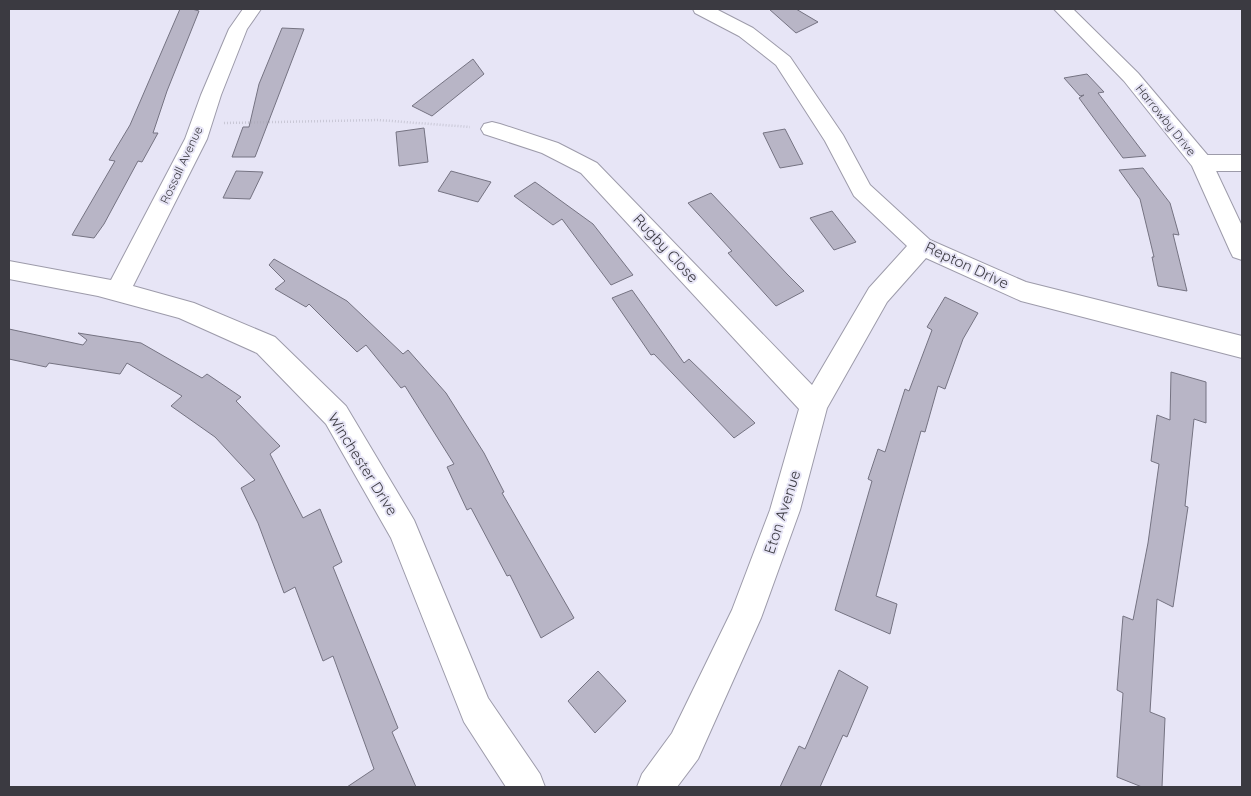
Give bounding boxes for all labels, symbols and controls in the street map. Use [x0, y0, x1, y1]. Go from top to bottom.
street label: Harrowby Drive [1133, 81, 1199, 159]
street label: Rossall Avenue [157, 124, 206, 206]
street label: Rugby Close [629, 210, 703, 286]
street label: Repton Drive [922, 237, 1012, 293]
street label: Winchester Drive [324, 409, 402, 519]
street label: Eton Avenue [760, 468, 804, 556]

